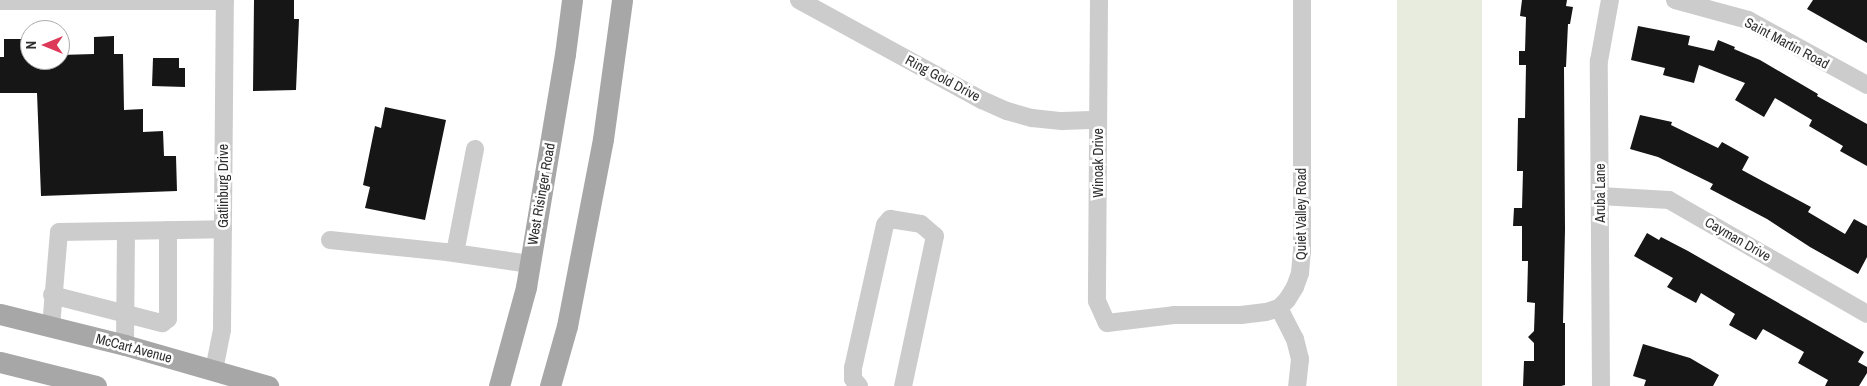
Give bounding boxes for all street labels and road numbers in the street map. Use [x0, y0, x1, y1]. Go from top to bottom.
street label: Saint Martin Road [1742, 14, 1832, 72]
street label: Ring Gold Drive [903, 51, 983, 105]
street label: Winoak Drive [1090, 128, 1106, 198]
street label: West Risinger Road [524, 142, 558, 246]
street label: Gatlinburg Drive [215, 144, 231, 228]
street label: Aruba Lane [1592, 163, 1608, 223]
street label: Quiet Valley Road [1293, 168, 1309, 260]
street label: Cayman Drive [1702, 213, 1774, 265]
street label: McCart Avenue [94, 330, 174, 366]

